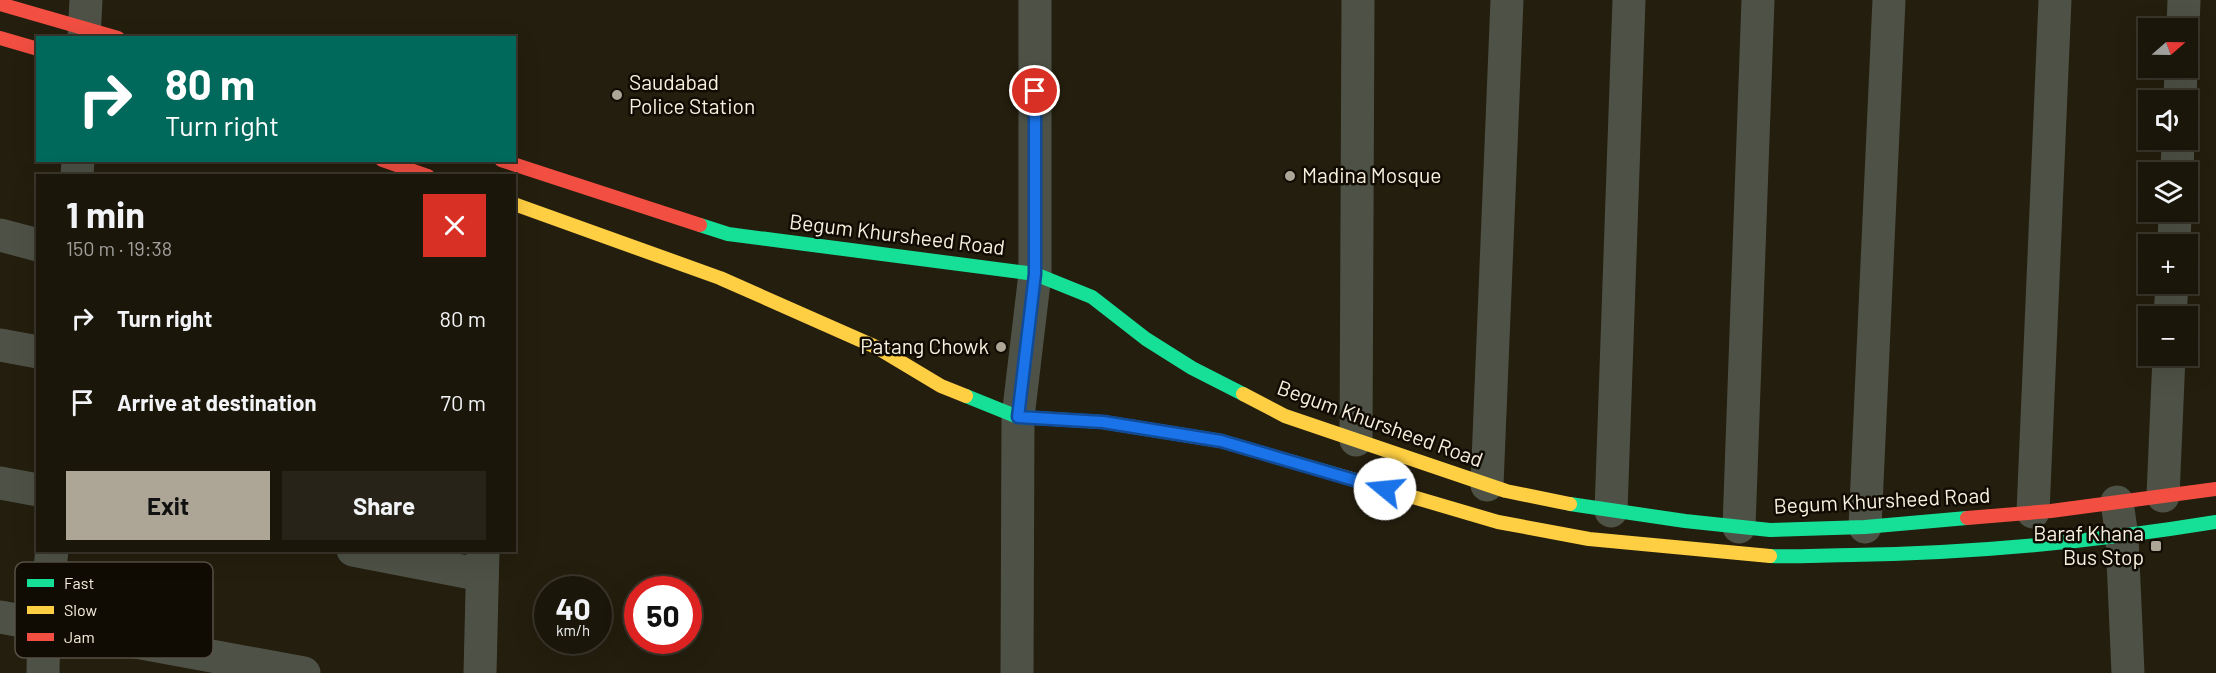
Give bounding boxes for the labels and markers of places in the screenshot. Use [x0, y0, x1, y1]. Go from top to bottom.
pin [1009, 65, 1060, 116]
place label: Saudabad Police Station [629, 69, 755, 118]
marker: Saudabad Police Station [610, 88, 624, 102]
place label: Madina Mosque [1302, 162, 1441, 187]
marker: Madina Mosque [1283, 169, 1297, 183]
place label: Patang Chowk [860, 333, 989, 358]
marker: Patang Chowk [994, 340, 1008, 354]
place label: Baraf Khana Bus Stop [2033, 520, 2144, 569]
marker: Baraf Khana Bus Stop [2149, 539, 2163, 553]

